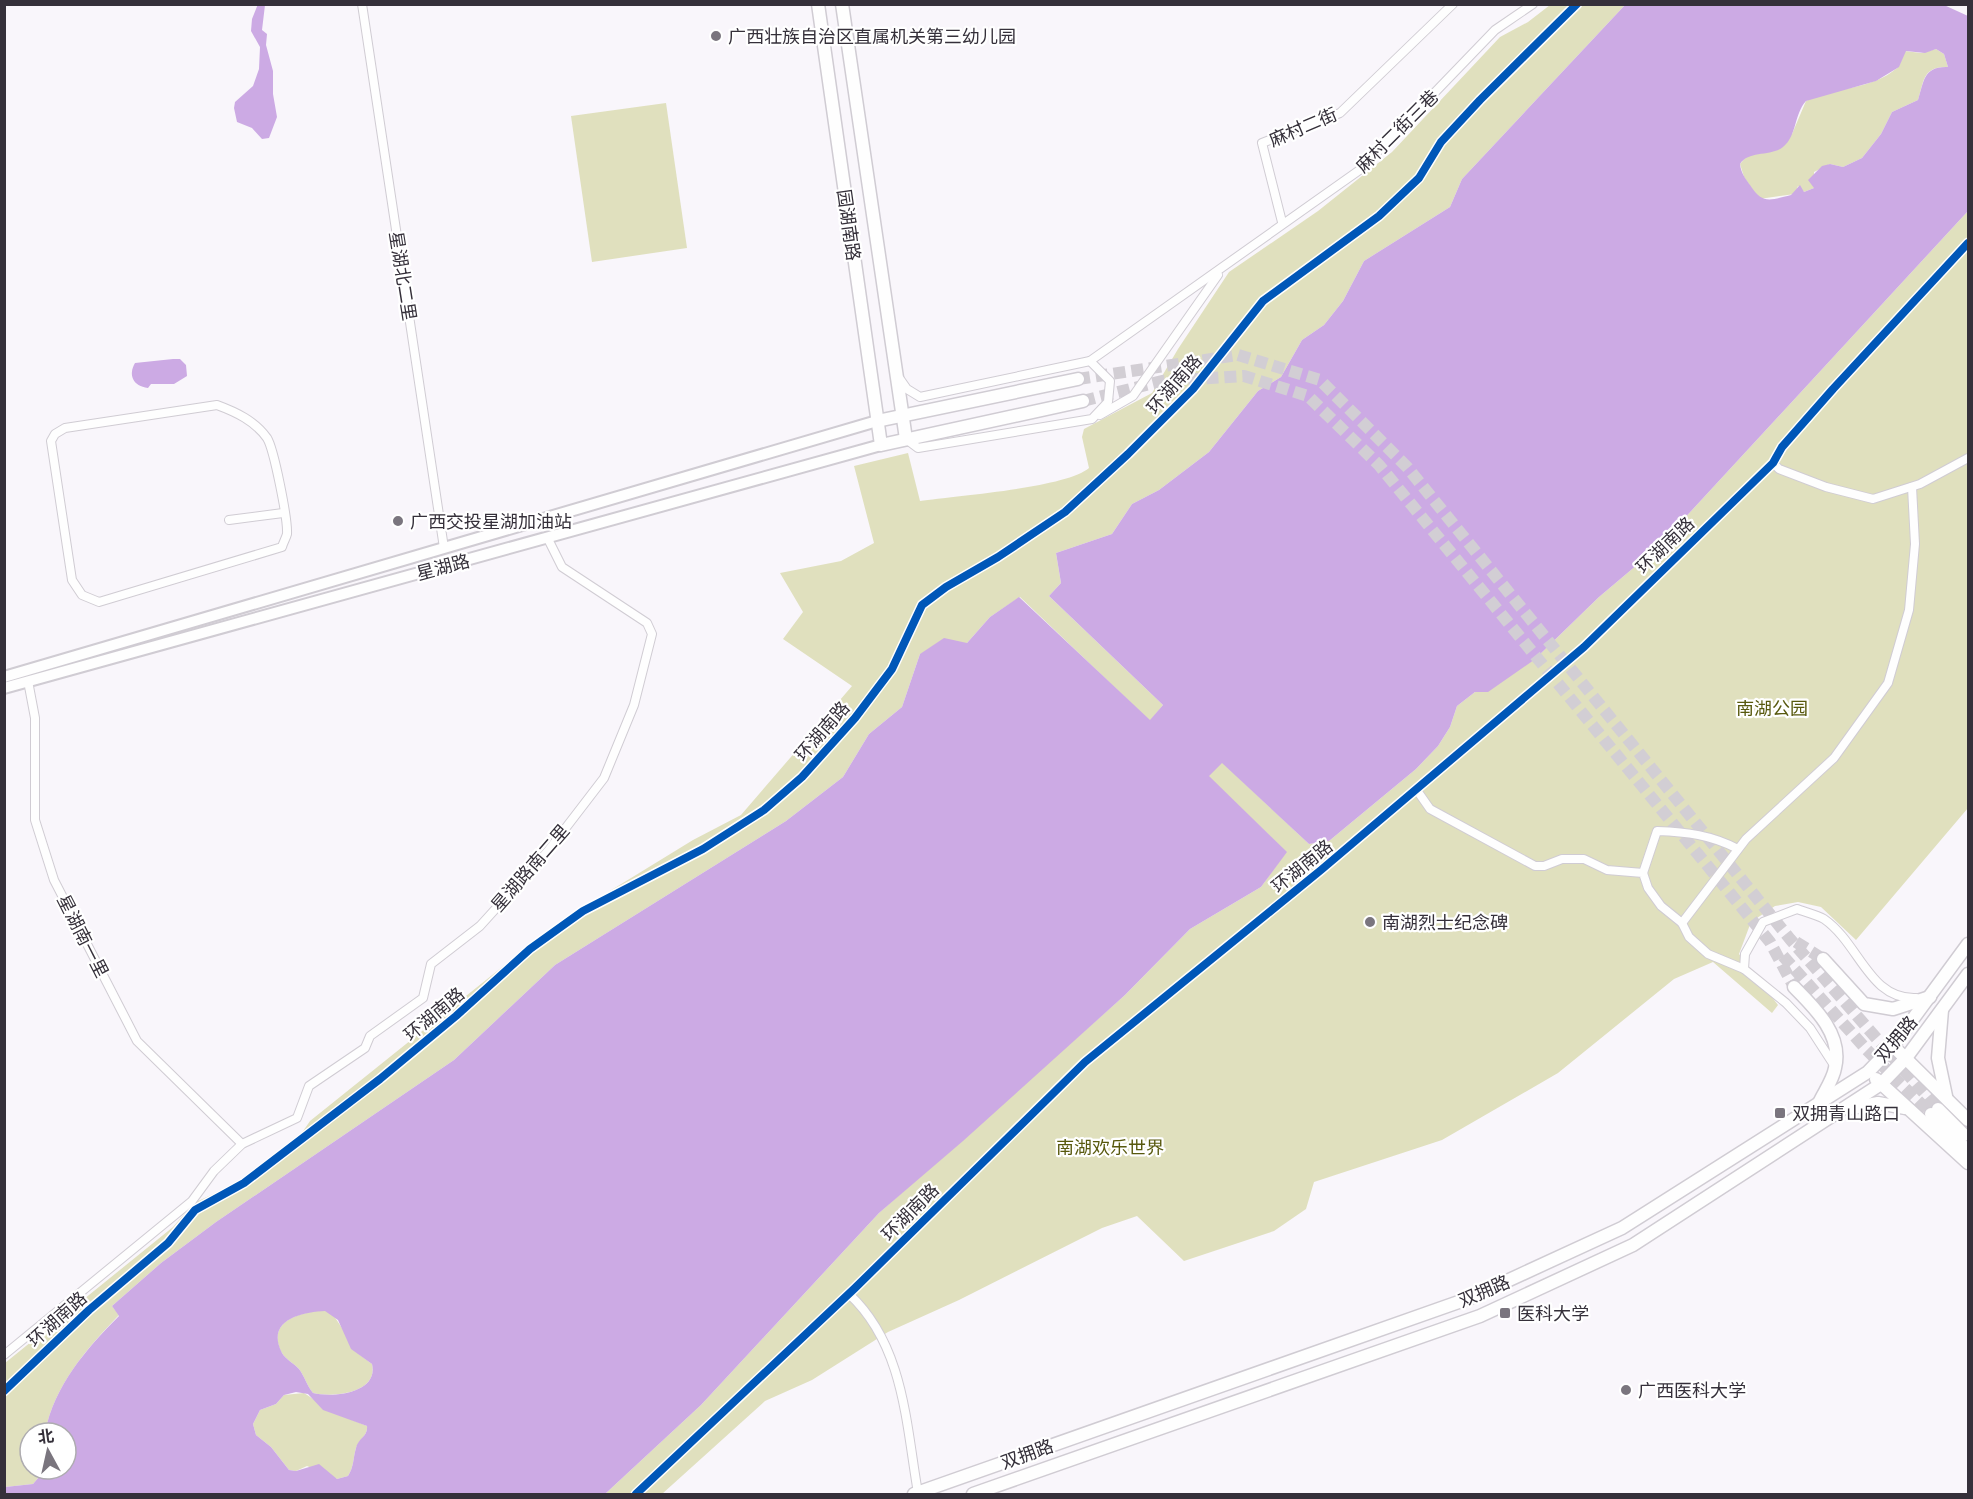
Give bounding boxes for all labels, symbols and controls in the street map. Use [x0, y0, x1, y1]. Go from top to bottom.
place label: 广西壮族自治区直属机关第三幼儿园 [728, 25, 1016, 48]
marker: 广西壮族自治区直属机关第三幼儿园 [709, 29, 723, 43]
street label: 麻村二街三巷 [1351, 85, 1443, 177]
street label: 麻村二街 [1265, 102, 1341, 152]
street label: 园湖南路 [833, 188, 865, 262]
street label: 星湖北二里 [385, 230, 421, 322]
street label: 环湖南路 [1142, 349, 1206, 419]
place label: 广西交投星湖加油站 [410, 510, 572, 533]
street label: 环湖南路 [1631, 512, 1699, 578]
marker: 广西交投星湖加油站 [391, 514, 405, 528]
street label: 星湖路 [414, 549, 472, 585]
street label: 环湖南路 [790, 696, 854, 766]
park label: 南湖公园 [1736, 697, 1808, 720]
street label: 星湖路南二里 [486, 820, 574, 916]
street label: 环湖南路 [1267, 834, 1337, 898]
street label: 星湖南一里 [52, 891, 114, 981]
place label: 南湖烈士纪念碑 [1382, 911, 1508, 934]
marker: 南湖烈士纪念碑 [1363, 915, 1377, 929]
street label: 环湖南路 [399, 982, 469, 1046]
street label: 双拥路 [1870, 1011, 1922, 1067]
place label: 双拥青山路口 [1792, 1102, 1900, 1125]
marker: 双拥青山路口 [1773, 1106, 1787, 1120]
park label: 南湖欢乐世界 [1056, 1136, 1164, 1159]
street label: 环湖南路 [876, 1178, 944, 1246]
street label: 双拥路 [1455, 1270, 1513, 1312]
street label: 环湖南路 [23, 1286, 91, 1352]
place label: 医科大学 [1517, 1302, 1589, 1325]
marker: 医科大学 [1498, 1306, 1512, 1320]
place label: 广西医科大学 [1638, 1379, 1746, 1402]
marker: 广西医科大学 [1619, 1383, 1633, 1397]
north arrow [18, 1421, 78, 1481]
text: 北 [37, 1425, 55, 1447]
street label: 双拥路 [998, 1434, 1056, 1474]

